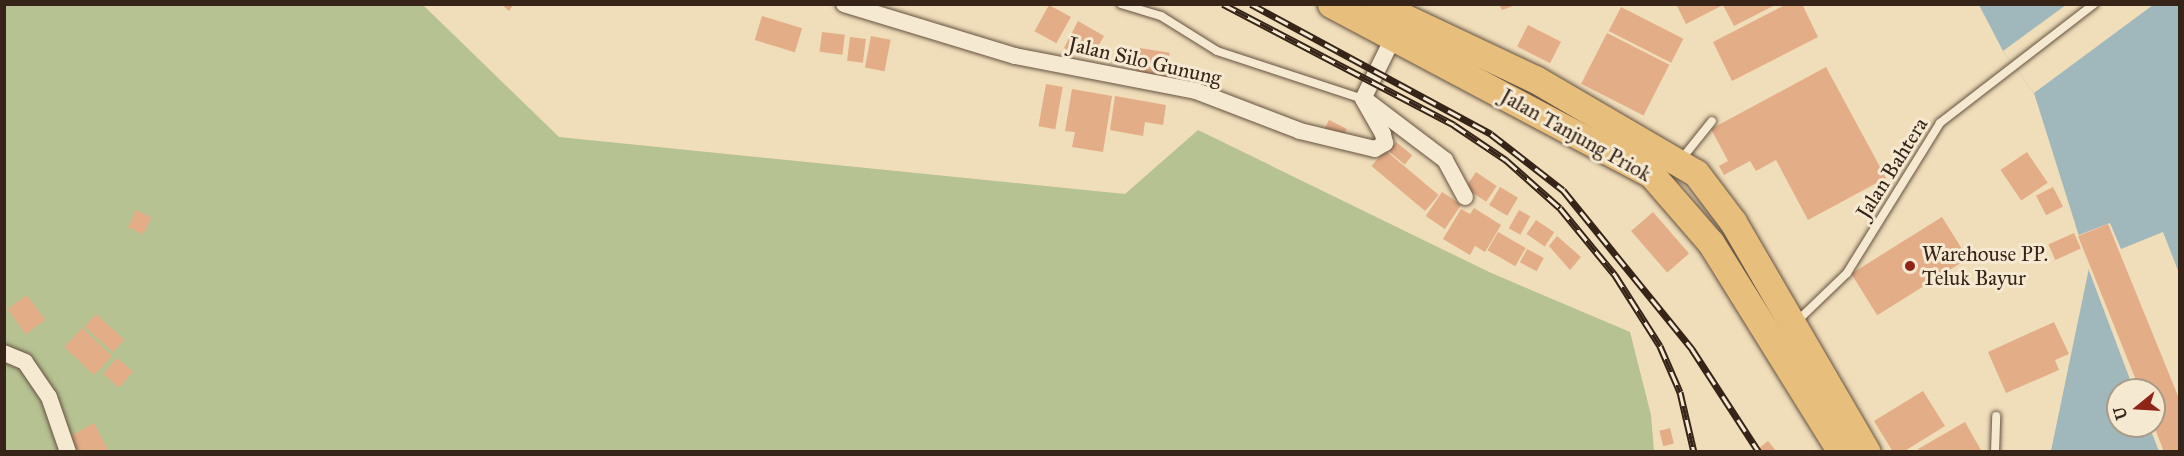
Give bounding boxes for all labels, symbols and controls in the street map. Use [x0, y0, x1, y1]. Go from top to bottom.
street label: Jalan Silo Gunung [1066, 31, 1224, 91]
street label: Jalan Tanjung Priok [1496, 83, 1656, 187]
street label: Jalan Bahtera [1851, 113, 1933, 223]
place label: Warehouse PP. Teluk Bayur [1922, 241, 2048, 291]
marker: Warehouse PP. Teluk Bayur [1903, 259, 1917, 273]
north arrow [2106, 378, 2166, 438]
text: U [2109, 404, 2131, 422]

